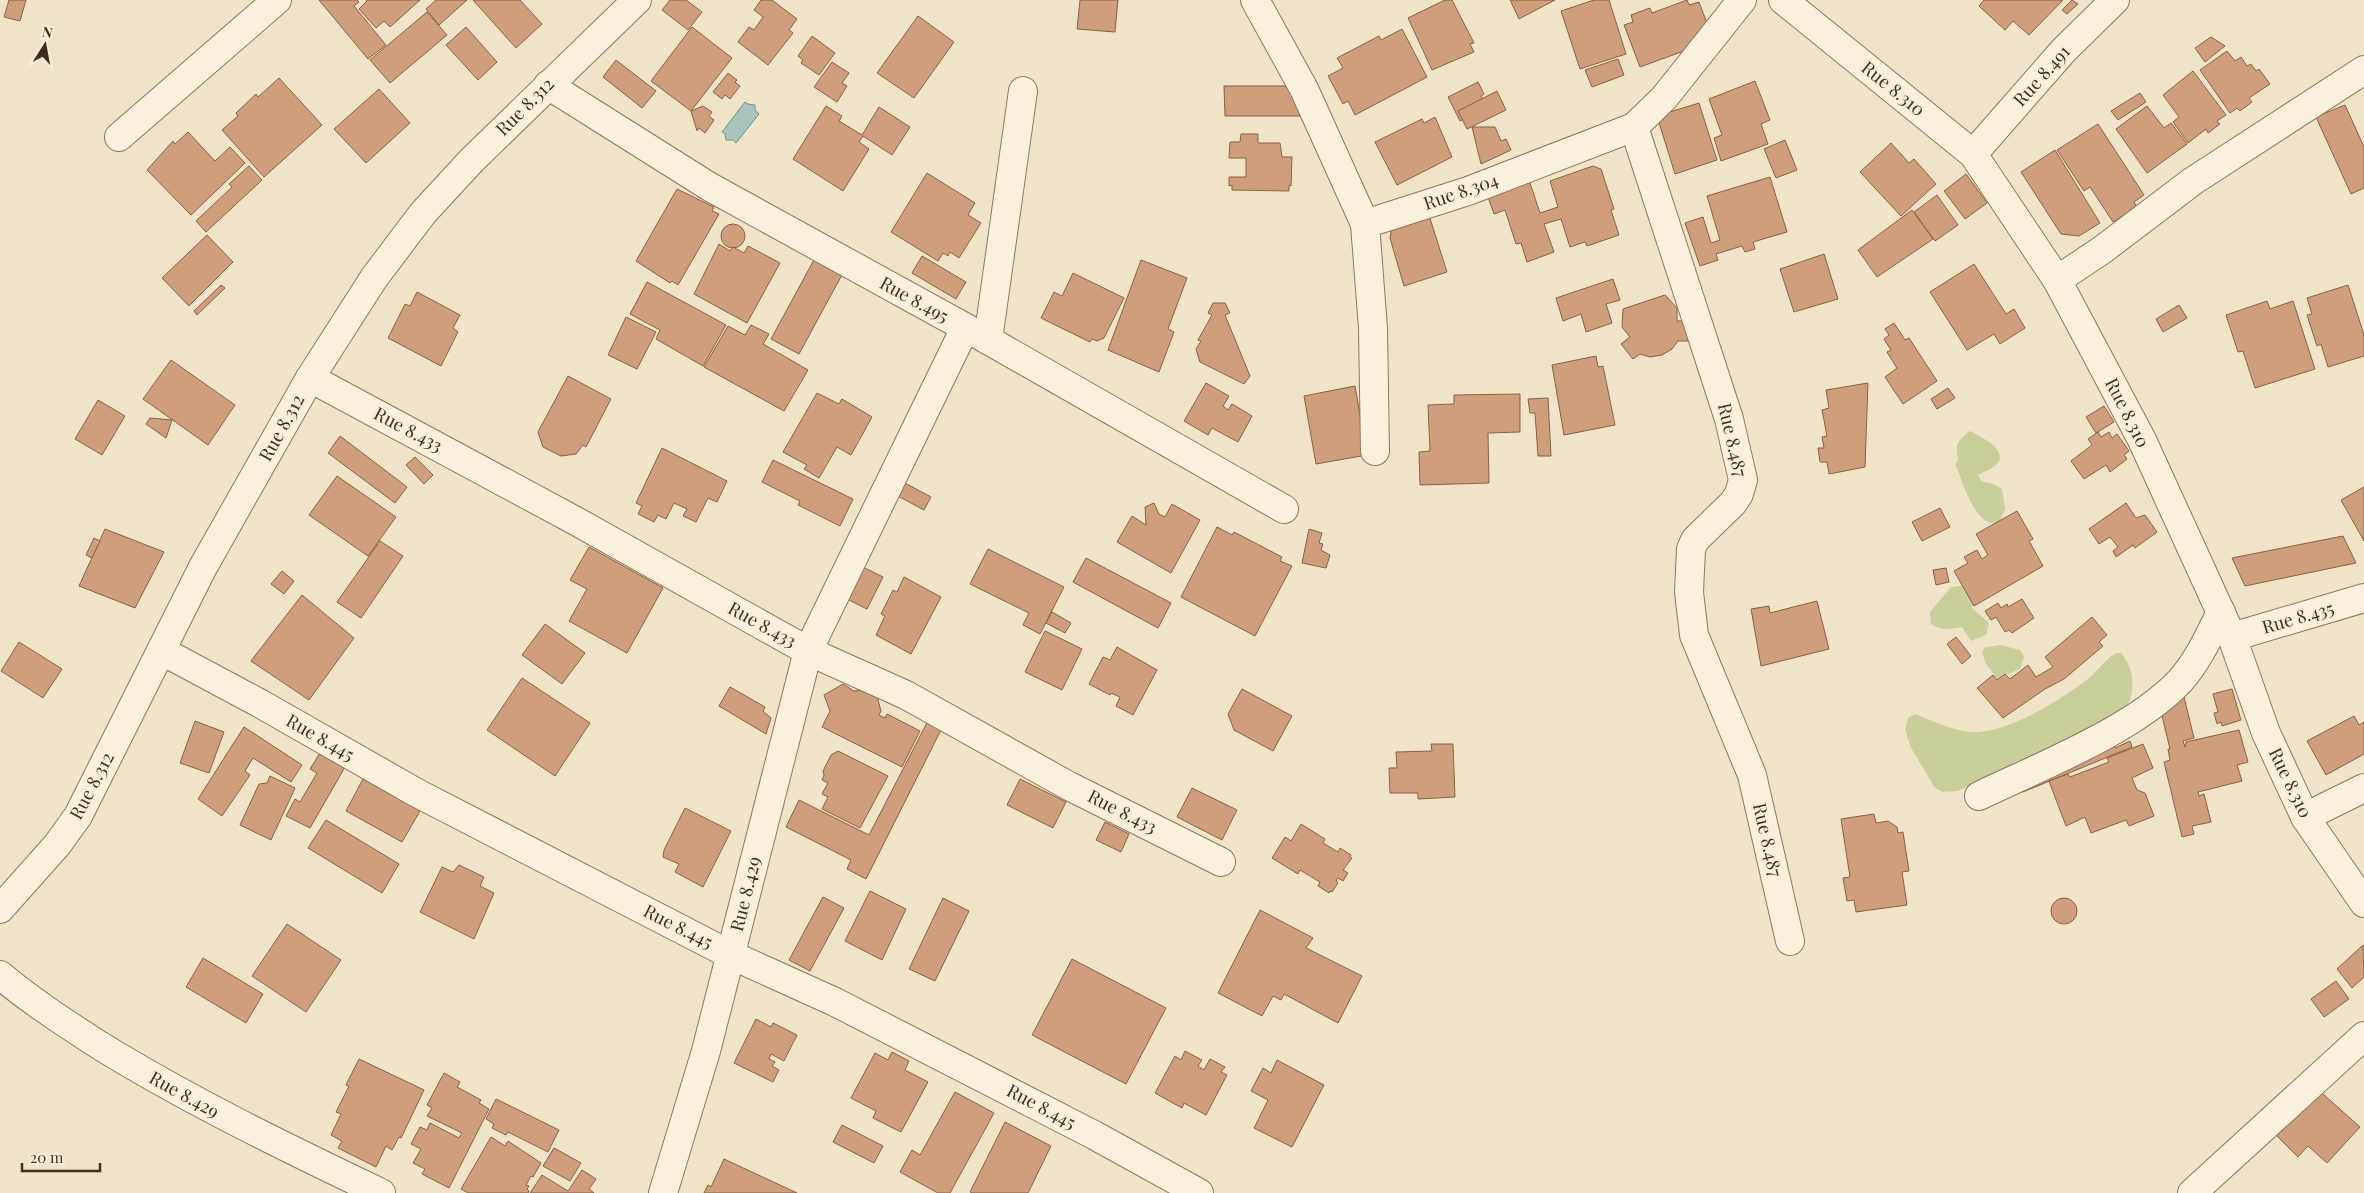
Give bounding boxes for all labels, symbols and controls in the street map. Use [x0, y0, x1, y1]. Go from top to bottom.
north arrow [20, 20, 70, 70]
text: N [41, 21, 54, 42]
street label: Rue 8.491 [2007, 39, 2075, 111]
street label: Rue 8.310 [1857, 55, 1930, 121]
street label: Rue 8.312 [490, 72, 559, 141]
street label: Rue 8.304 [1420, 167, 1501, 215]
street label: Rue 8.495 [876, 270, 953, 328]
street label: Rue 8.310 [2100, 374, 2156, 451]
street label: Rue 8.312 [253, 390, 309, 465]
street label: Rue 8.487 [1713, 400, 1753, 480]
street label: Rue 8.433 [370, 401, 447, 457]
street label: Rue 8.435 [2259, 595, 2336, 639]
street label: Rue 8.433 [724, 596, 801, 653]
street label: Rue 8.445 [282, 708, 359, 766]
street label: Rue 8.310 [2264, 744, 2318, 822]
street label: Rue 8.312 [63, 748, 119, 823]
street label: Rue 8.433 [1084, 784, 1161, 839]
street label: Rue 8.487 [1748, 800, 1788, 880]
street label: Rue 8.429 [724, 854, 766, 934]
street label: Rue 8.445 [640, 898, 717, 954]
street label: Rue 8.429 [145, 1065, 224, 1123]
street label: Rue 8.445 [1003, 1078, 1080, 1134]
scale bar [22, 1140, 100, 1172]
text: 20 m [30, 1147, 64, 1167]

